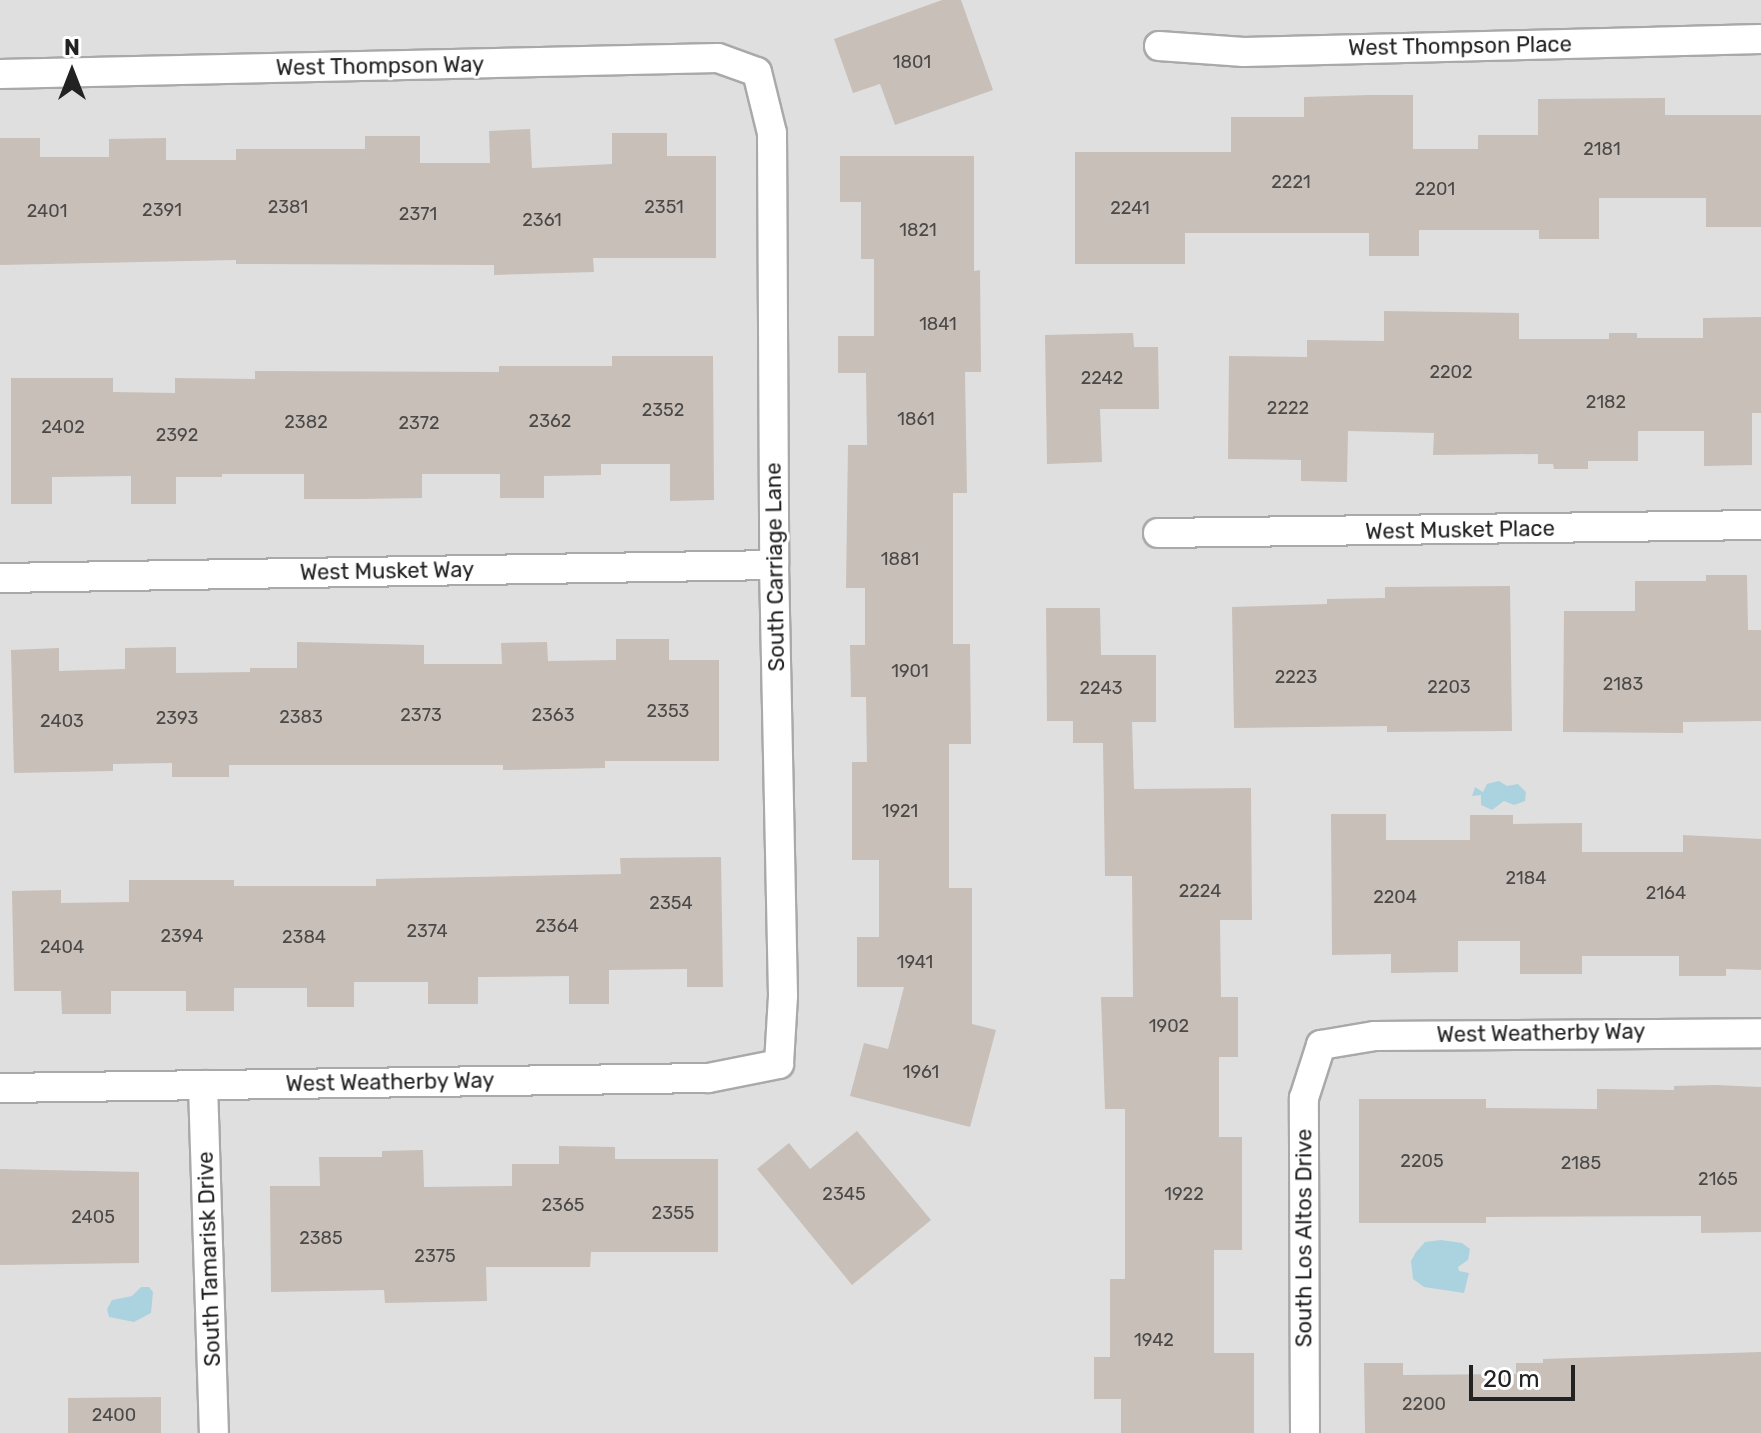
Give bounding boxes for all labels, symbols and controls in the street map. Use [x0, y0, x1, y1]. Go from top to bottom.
street label: West Thompson Place [1348, 31, 1572, 61]
north arrow [32, 32, 112, 112]
text: N [64, 34, 80, 61]
street label: West Thompson Way [275, 51, 485, 81]
house number: 1801 [893, 51, 931, 73]
house number: 2181 [1583, 138, 1621, 160]
house number: 2221 [1271, 171, 1311, 193]
house number: 2201 [1415, 178, 1455, 200]
house number: 2381 [268, 196, 308, 218]
house number: 2351 [644, 196, 684, 218]
house number: 2241 [1110, 197, 1150, 219]
house number: 2391 [142, 199, 182, 221]
house number: 2401 [27, 200, 67, 222]
house number: 2371 [399, 203, 437, 225]
house number: 2361 [522, 209, 562, 231]
house number: 1821 [899, 219, 937, 241]
house number: 1841 [919, 313, 957, 335]
house number: 2202 [1429, 361, 1473, 383]
house number: 2242 [1081, 367, 1123, 389]
house number: 2182 [1586, 391, 1626, 413]
house number: 2222 [1267, 397, 1309, 419]
house number: 2352 [642, 399, 684, 421]
house number: 1861 [897, 408, 935, 430]
house number: 2362 [529, 410, 571, 432]
house number: 2382 [284, 411, 328, 433]
house number: 2372 [398, 412, 440, 434]
house number: 2402 [41, 416, 85, 438]
house number: 2392 [156, 424, 198, 446]
street label: South Carriage Lane [760, 462, 790, 672]
street label: West Musket Place [1365, 515, 1555, 545]
house number: 1881 [881, 548, 919, 570]
street label: West Musket Way [299, 556, 475, 586]
house number: 1901 [891, 660, 929, 682]
house number: 2223 [1275, 666, 1317, 688]
house number: 2183 [1603, 673, 1643, 695]
house number: 2203 [1427, 676, 1471, 698]
house number: 2243 [1080, 677, 1122, 699]
house number: 2353 [647, 700, 689, 722]
house number: 2373 [400, 704, 442, 726]
house number: 2363 [531, 704, 575, 726]
house number: 2383 [279, 706, 323, 728]
house number: 2393 [156, 707, 198, 729]
house number: 2403 [40, 710, 84, 732]
house number: 1921 [882, 800, 918, 822]
house number: 2184 [1506, 867, 1546, 889]
house number: 2224 [1179, 880, 1221, 902]
house number: 2164 [1646, 882, 1686, 904]
house number: 2204 [1373, 886, 1417, 908]
house number: 2354 [649, 892, 693, 914]
house number: 2364 [535, 915, 579, 937]
house number: 2374 [406, 920, 448, 942]
house number: 2394 [161, 925, 203, 947]
house number: 2384 [282, 926, 326, 948]
house number: 2404 [40, 936, 84, 958]
house number: 1941 [897, 951, 933, 973]
house number: 1902 [1149, 1015, 1189, 1037]
street label: West Weatherby Way [1436, 1018, 1646, 1048]
house number: 1961 [903, 1061, 939, 1083]
street label: West Weatherby Way [285, 1067, 495, 1097]
street label: South Los Altos Drive [1291, 1128, 1317, 1348]
house number: 2205 [1400, 1150, 1444, 1172]
street label: South Tamarisk Drive [192, 1151, 226, 1367]
house number: 2185 [1561, 1152, 1601, 1174]
house number: 2165 [1698, 1168, 1738, 1190]
house number: 2345 [822, 1183, 866, 1205]
house number: 1922 [1164, 1183, 1204, 1205]
house number: 2365 [542, 1194, 584, 1216]
house number: 2355 [652, 1202, 694, 1224]
house number: 2405 [71, 1206, 115, 1228]
house number: 2385 [299, 1227, 343, 1249]
house number: 2375 [414, 1245, 456, 1267]
house number: 1942 [1134, 1329, 1174, 1351]
scale bar [1473, 1349, 1579, 1399]
text: 20 m [1483, 1365, 1540, 1393]
house number: 2200 [1402, 1393, 1446, 1415]
house number: 2400 [92, 1404, 136, 1426]

